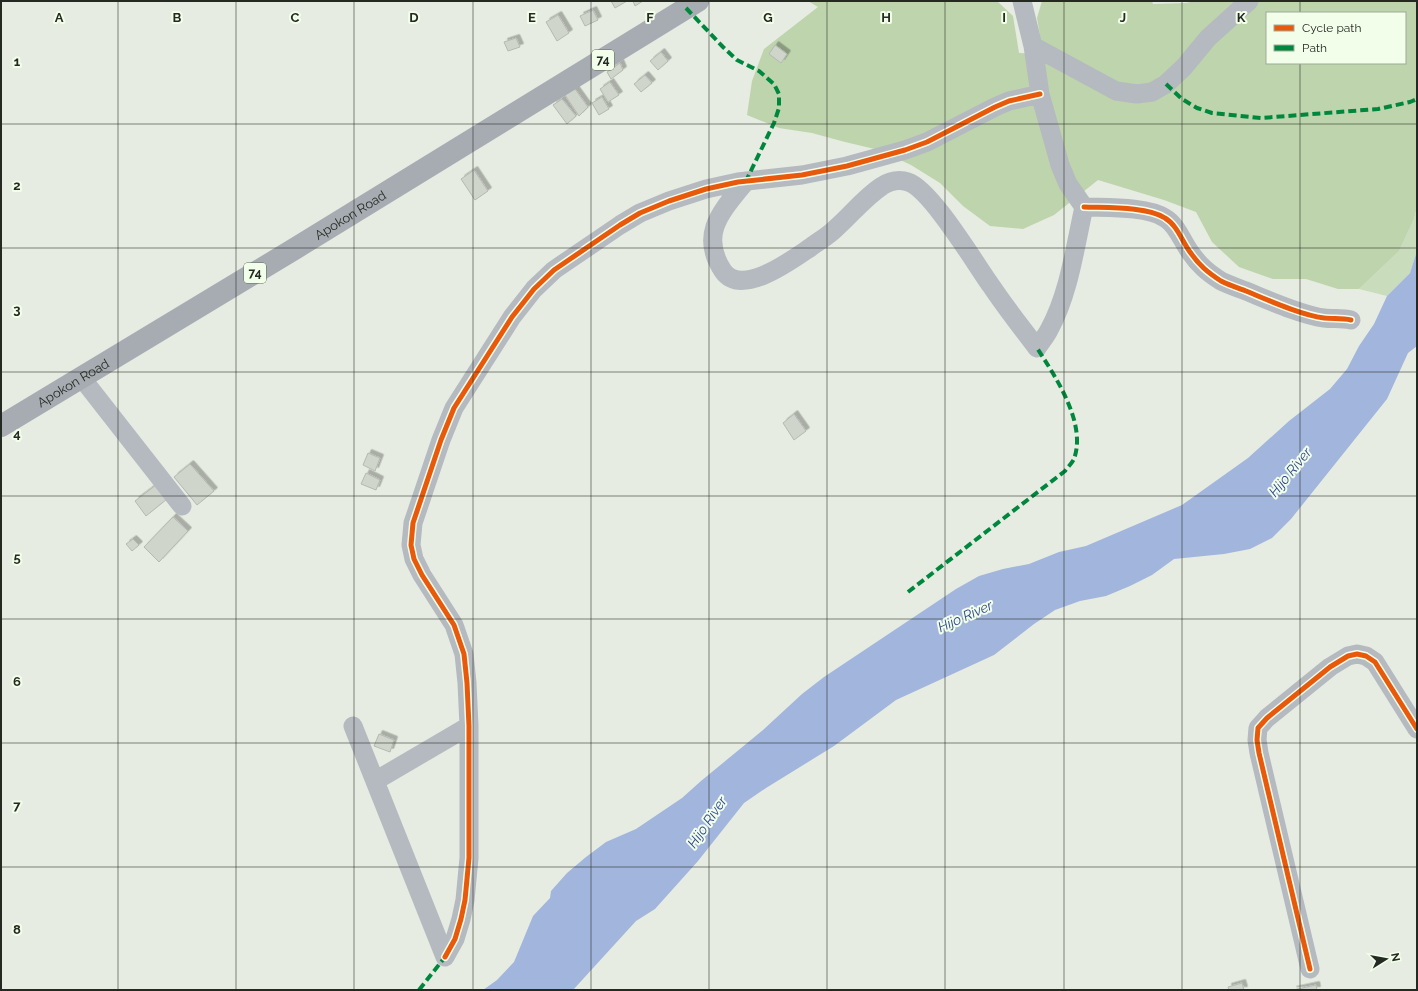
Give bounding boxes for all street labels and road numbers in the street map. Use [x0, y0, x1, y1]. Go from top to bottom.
road number: 74 [592, 50, 614, 70]
street label: Apokon Road [312, 187, 389, 242]
road number: 74 [244, 263, 266, 283]
street label: Apokon Road [34, 355, 111, 410]

